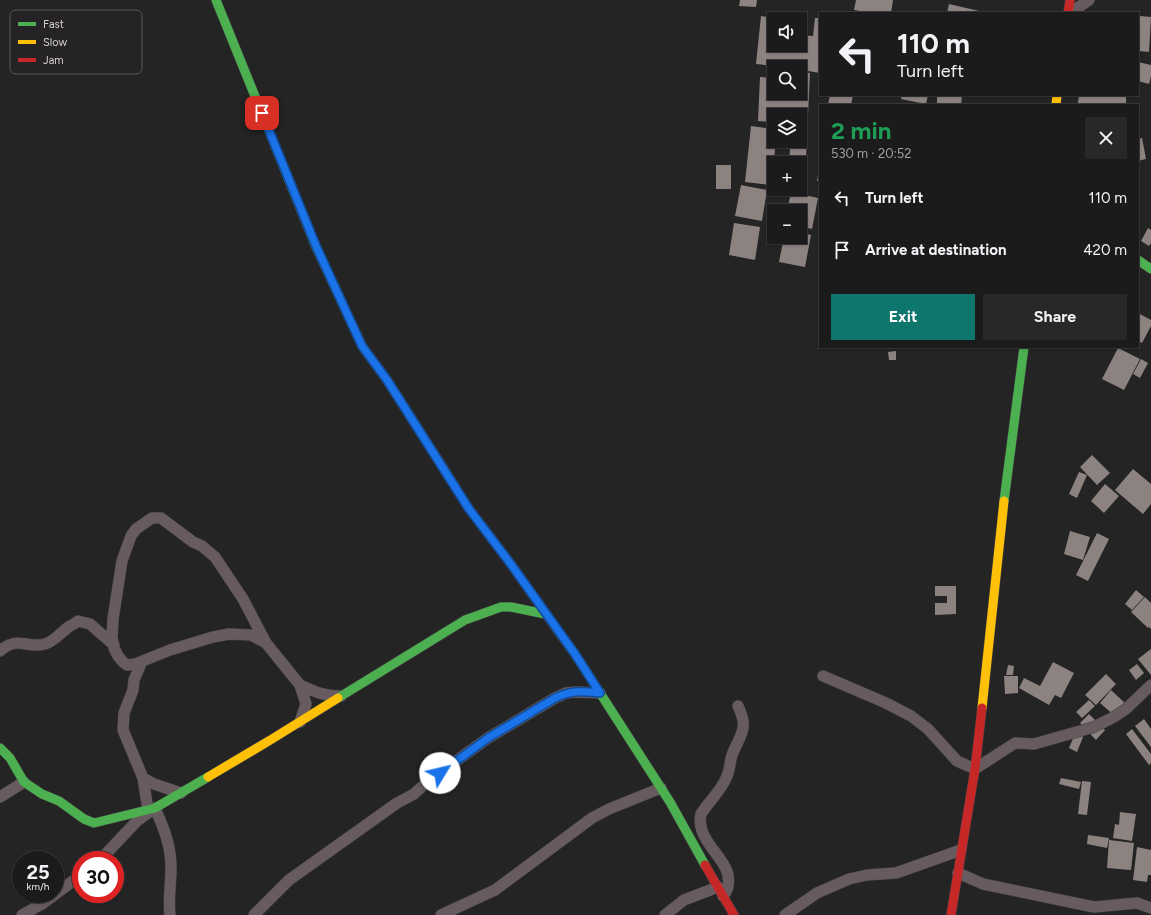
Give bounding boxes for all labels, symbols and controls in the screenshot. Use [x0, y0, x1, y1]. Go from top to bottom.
legend [10, 10, 142, 74]
map controls [767, 12, 807, 244]
button: sound [767, 12, 807, 52]
text: Fast [43, 18, 64, 31]
text: 110 m [897, 26, 970, 60]
icon: left [831, 28, 883, 80]
text: Slow [43, 36, 67, 49]
text: Jam [43, 54, 64, 67]
button: search [767, 60, 807, 100]
text: Turn left [897, 60, 964, 82]
pin [245, 96, 279, 130]
icon: arrive [251, 102, 273, 124]
button: layers [767, 108, 807, 148]
text: 2 min [831, 116, 891, 145]
button: close [1085, 117, 1127, 159]
text: 530 m · 20:52 [831, 146, 912, 161]
button: + [767, 156, 807, 196]
icon: left [831, 187, 853, 209]
text: Turn left [865, 189, 923, 207]
text: 110 m [1089, 189, 1127, 207]
button: − [767, 204, 807, 244]
icon: arrive [831, 239, 853, 261]
text: Arrive at destination [865, 241, 1006, 259]
text: 420 m [1083, 241, 1127, 259]
button: Exit [831, 294, 975, 340]
button: Share [983, 294, 1127, 340]
position arrow [419, 752, 461, 794]
speed limit sign: 30 [72, 851, 124, 903]
text: 25 [26, 860, 50, 884]
text: km/h [27, 880, 49, 893]

